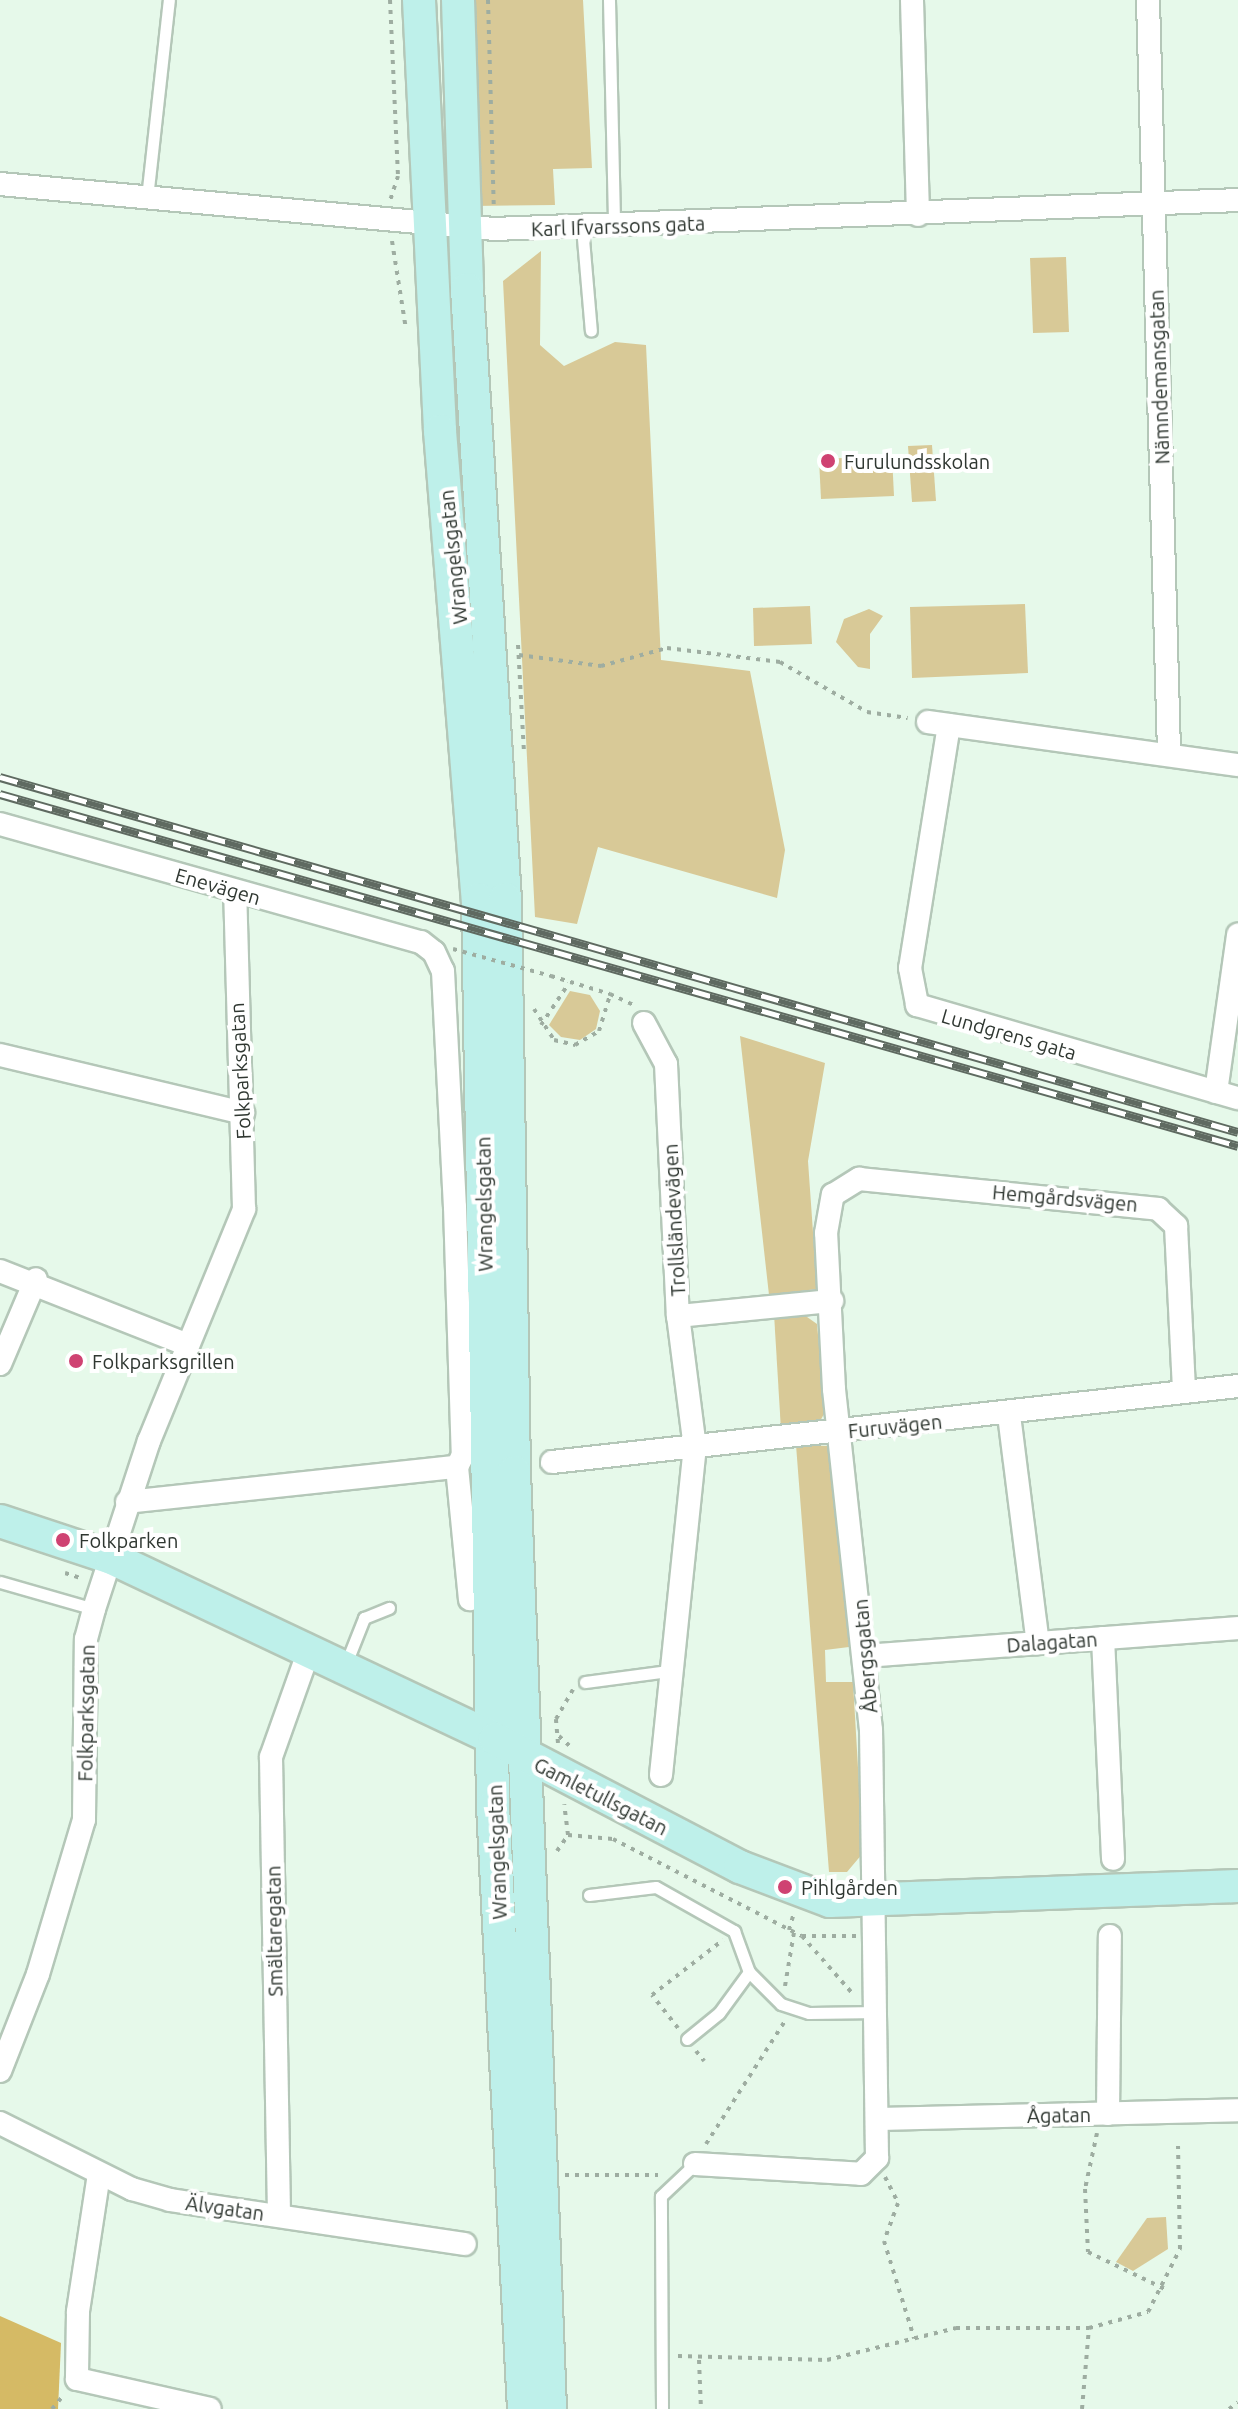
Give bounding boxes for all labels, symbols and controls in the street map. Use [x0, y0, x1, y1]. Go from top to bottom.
street label: Karl Ifvarssons gata [531, 211, 705, 241]
street label: Nämndemansgatan [1144, 289, 1174, 465]
place label: Furulundsskolan [844, 449, 990, 473]
marker: Furulundsskolan [819, 452, 837, 470]
street label: Wrangelsgatan [434, 488, 472, 626]
street label: Enevägen [173, 862, 263, 910]
street label: Folkparksgatan [224, 1002, 256, 1140]
street label: Lundgrens gata [939, 1003, 1079, 1065]
street label: Wrangelsgatan [471, 1136, 497, 1272]
street label: Trollsländevägen [658, 1143, 690, 1297]
street label: Hemgårdsvägen [991, 1180, 1139, 1216]
place label: Folkparksgrillen [92, 1349, 235, 1373]
marker: Folkparksgrillen [67, 1352, 85, 1370]
street label: Furuvägen [847, 1409, 943, 1443]
place label: Folkparken [79, 1528, 178, 1552]
marker: Folkparken [54, 1531, 72, 1549]
street label: Åbergsgatan [848, 1598, 882, 1714]
street label: Dalagatan [1006, 1627, 1098, 1657]
street label: Folkparksgatan [73, 1644, 99, 1782]
street label: Gamletullsgatan [530, 1752, 672, 1840]
street label: Wrangelsgatan [483, 1784, 511, 1920]
street label: Smältaregatan [261, 1865, 287, 1997]
place label: Pihlgården [801, 1875, 898, 1899]
marker: Pihlgården [776, 1878, 794, 1896]
street label: Ågatan [1027, 2102, 1091, 2128]
street label: Älvgatan [184, 2191, 266, 2225]

